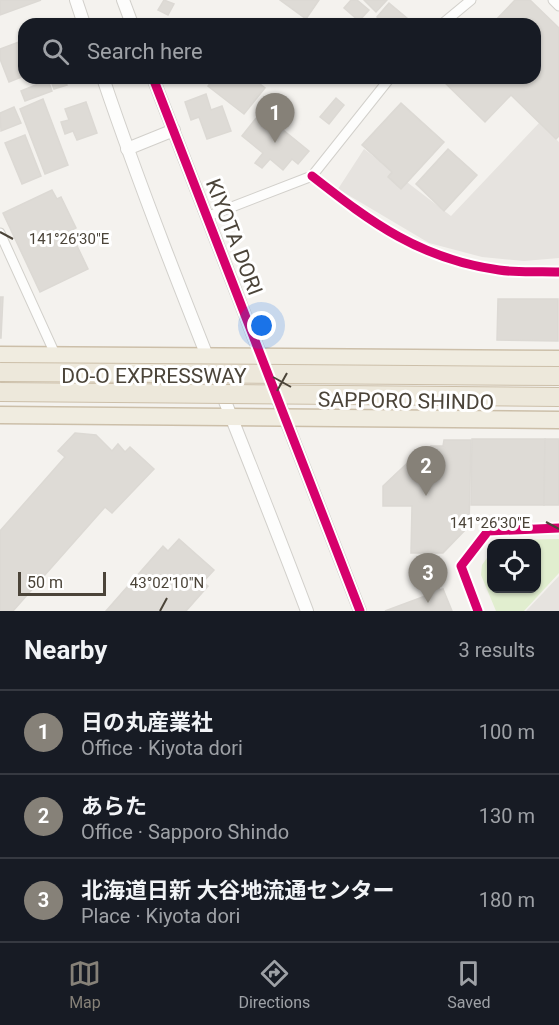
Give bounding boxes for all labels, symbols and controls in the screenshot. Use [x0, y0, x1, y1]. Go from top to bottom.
search box [18, 18, 541, 84]
icon: search [39, 35, 72, 68]
text: Search here [87, 39, 203, 64]
pin: 1 [256, 94, 294, 143]
street label: KIYOTA DORI [201, 175, 267, 299]
text: 141°26'30"E [29, 230, 110, 248]
your location [247, 311, 276, 340]
street label: DO-O EXPRESSWAY [61, 364, 247, 388]
street label: SAPPORO SHINDO [318, 387, 494, 415]
pin: 2 [406, 446, 446, 496]
text: 141°26'30"E [450, 514, 531, 532]
map controls [487, 539, 541, 593]
button: locate [487, 539, 541, 593]
pin: 3 [408, 554, 448, 603]
scale bar [18, 569, 106, 596]
text: 50 m [27, 573, 63, 592]
text: 43°02'10"N [130, 574, 204, 592]
text: Nearby [24, 635, 107, 665]
text: 3 results [459, 638, 535, 662]
text: 日の丸産業社 [81, 710, 213, 735]
text: 1 [38, 720, 49, 744]
text: 100 m [479, 720, 535, 744]
text: Office · Kiyota dori [81, 736, 243, 760]
text: あらた [81, 794, 147, 819]
text: 2 [38, 804, 49, 828]
text: 130 m [479, 804, 535, 828]
text: Office · Sapporo Shindo [81, 820, 289, 844]
text: 北海道日新 大谷地流通センター [81, 878, 394, 903]
text: 3 [38, 888, 49, 912]
text: 180 m [479, 888, 535, 912]
text: Place · Kiyota dori [81, 904, 240, 928]
tab: Map [68, 957, 101, 1012]
tab: Directions [238, 957, 310, 1012]
tab: Saved [447, 957, 491, 1012]

